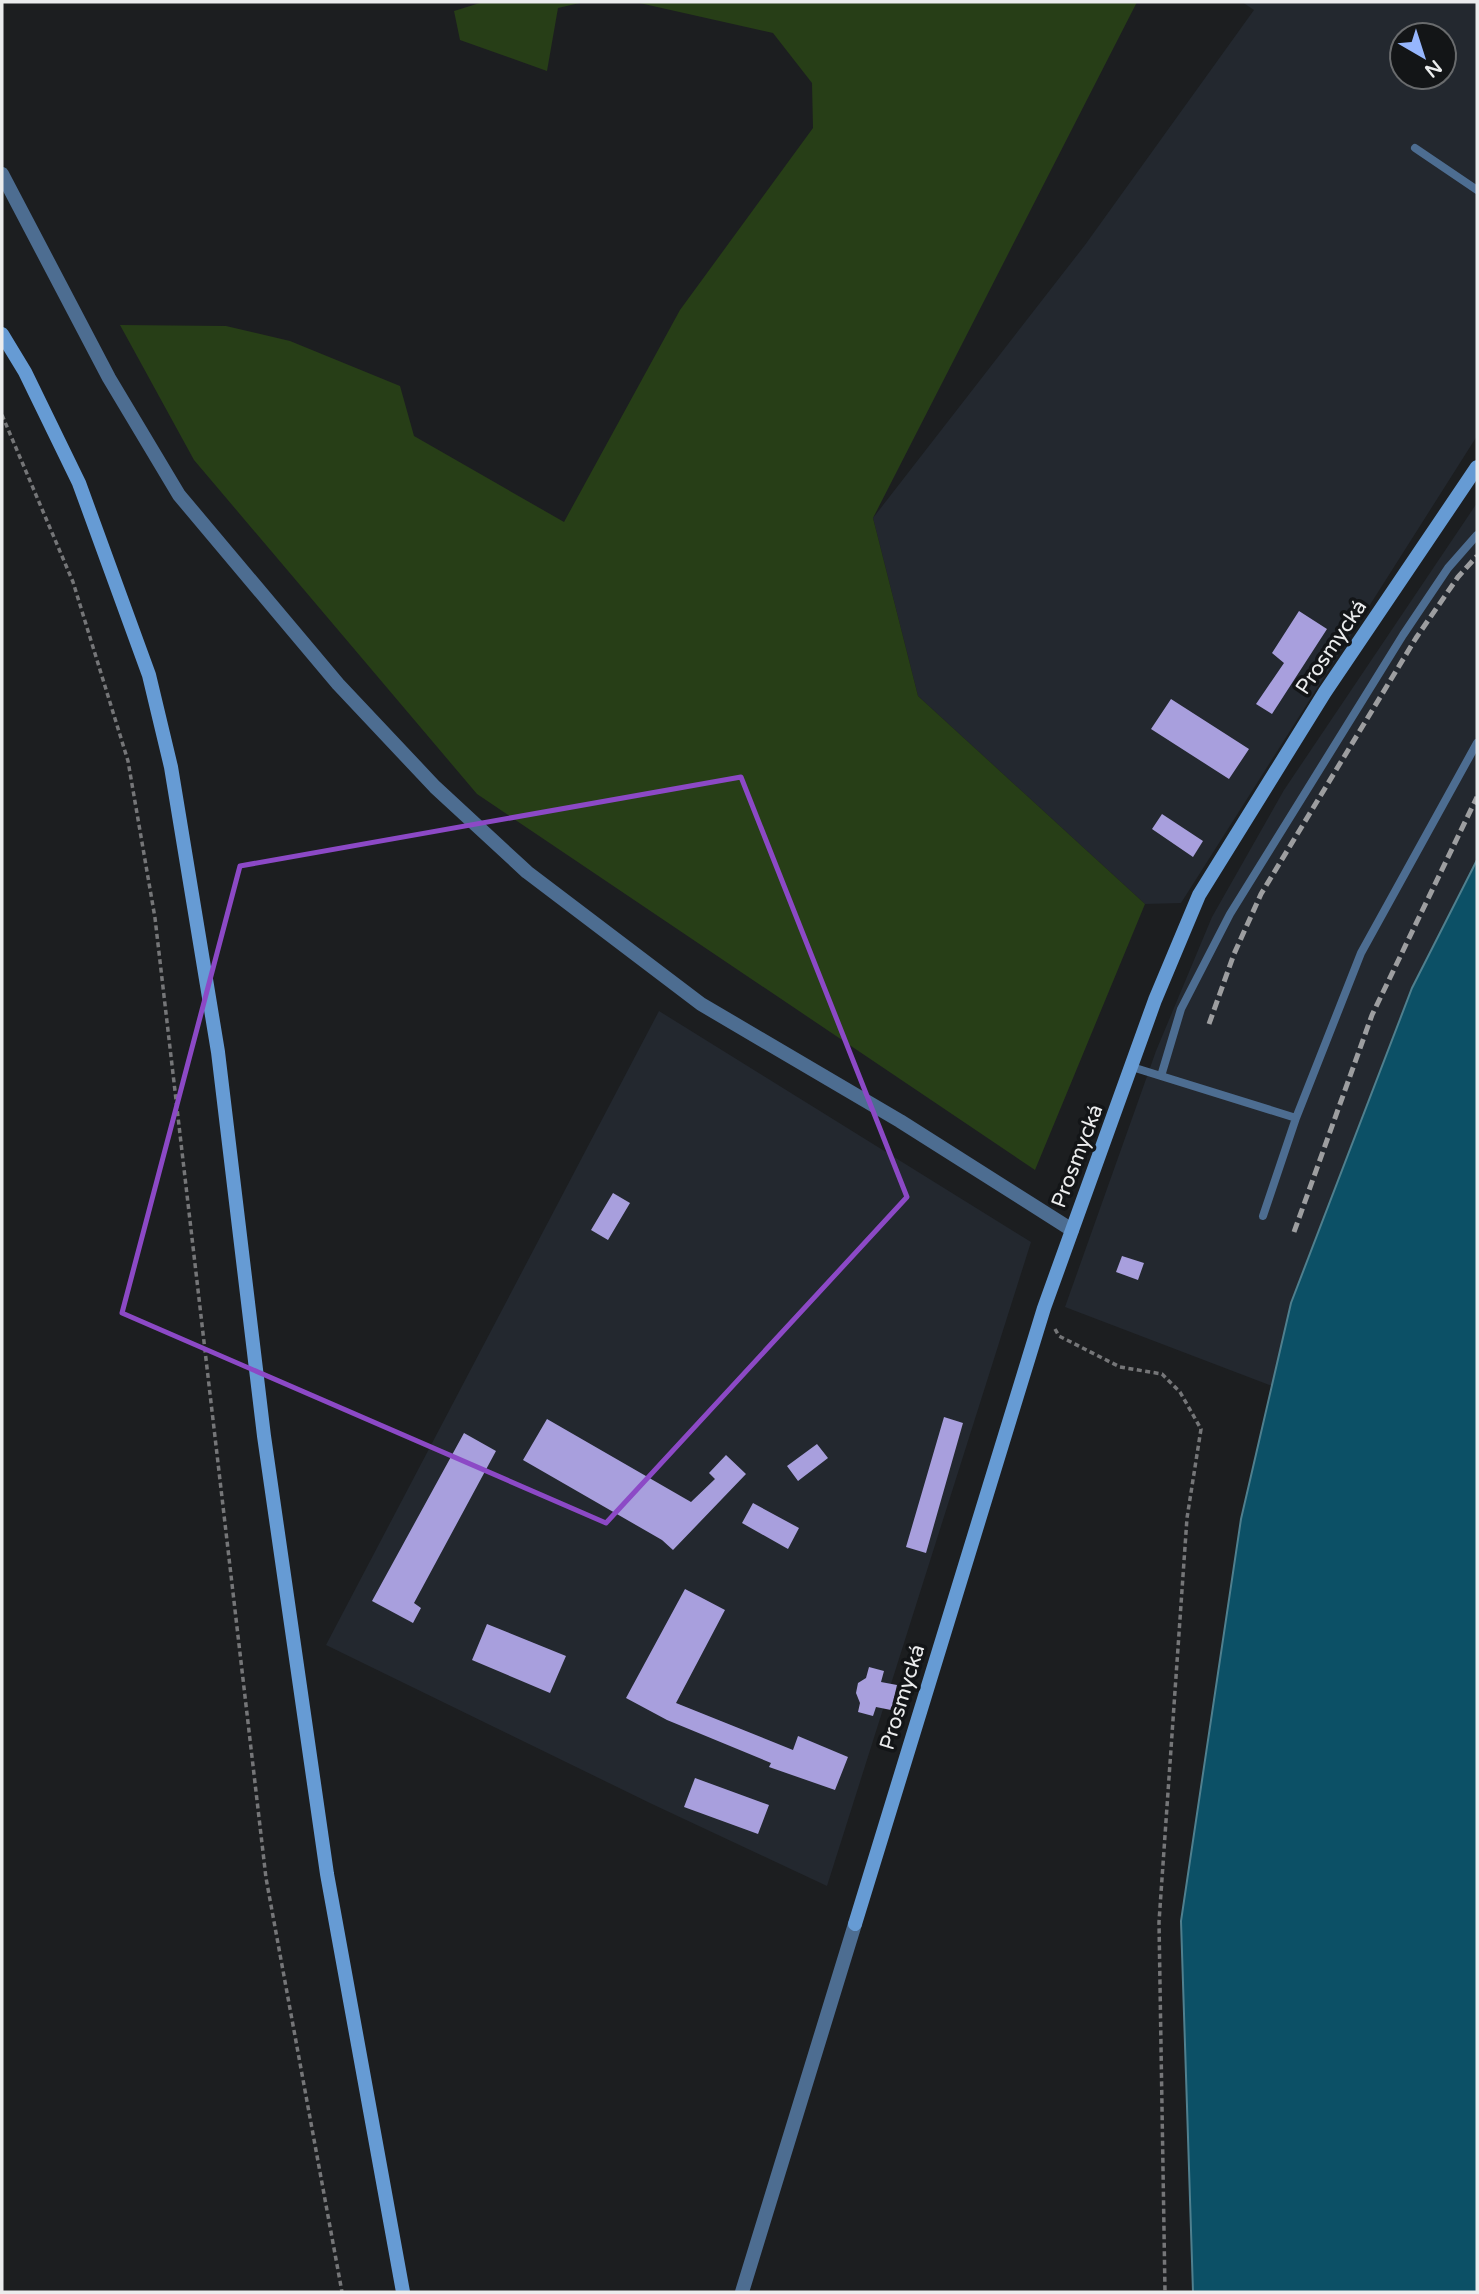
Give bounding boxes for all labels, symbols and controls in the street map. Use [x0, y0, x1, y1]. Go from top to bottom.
north arrow [1388, 21, 1458, 91]
text: N [1420, 55, 1446, 82]
street label: Prosmycká [1291, 595, 1372, 699]
street label: Prosmycká [1046, 1101, 1109, 1212]
street label: Prosmycká [875, 1641, 930, 1753]

